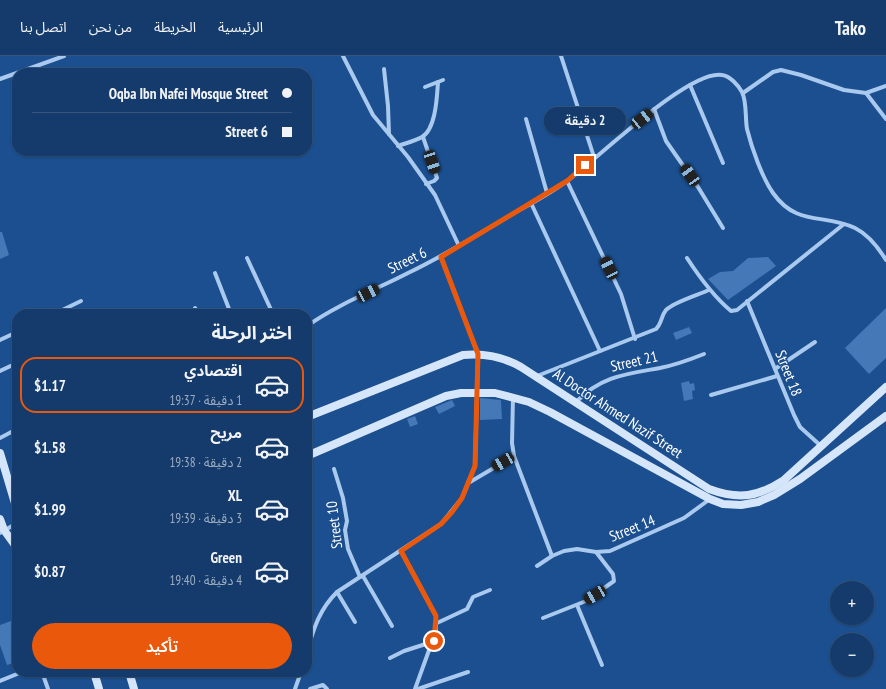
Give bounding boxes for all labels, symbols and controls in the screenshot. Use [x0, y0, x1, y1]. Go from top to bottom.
text: Tako [835, 16, 866, 40]
text: اتصل بنا [20, 18, 67, 36]
text: من نحن [89, 18, 132, 36]
text: الخريطة [154, 18, 196, 36]
text: الرئيسية [218, 18, 263, 36]
text: Oqba Ibn Nafei Mosque Street [109, 84, 268, 103]
callout: 2 دقيقة [544, 107, 626, 135]
car [629, 107, 655, 131]
text: 2 دقيقة [565, 112, 605, 129]
text: Street 6 [225, 122, 268, 141]
car [422, 149, 442, 175]
route end [576, 156, 594, 174]
car [678, 162, 702, 188]
street label: Street 6 [384, 242, 430, 278]
car [598, 255, 620, 281]
car [355, 282, 381, 304]
text: اختر الرحلة [211, 321, 292, 344]
street label: Street 21 [609, 346, 659, 376]
street label: Street 18 [771, 347, 807, 399]
text: اقتصادي [184, 361, 242, 380]
street label: Al Doctor Ahmed Nazif Street [550, 364, 686, 462]
icon: car [254, 367, 290, 403]
text: $1.17 [34, 376, 66, 395]
text: 1 دقيقة · 19:37 [169, 392, 242, 409]
text: مريح [210, 423, 242, 442]
icon: car [254, 429, 290, 465]
text: $1.58 [34, 438, 66, 457]
car [490, 451, 516, 473]
text: 2 دقيقة · 19:38 [169, 454, 242, 471]
text: XL [228, 486, 242, 505]
icon: car [254, 491, 290, 527]
text: $1.99 [34, 500, 66, 519]
street label: Street 10 [322, 500, 346, 550]
text: 3 دقيقة · 19:39 [169, 510, 242, 527]
street label: Street 14 [606, 510, 658, 546]
text: Green [210, 548, 242, 567]
icon: car [254, 553, 290, 589]
text: $0.87 [34, 562, 66, 581]
text: 4 دقيقة · 19:40 [169, 572, 242, 589]
map controls [830, 581, 874, 677]
button: + [830, 581, 874, 625]
car [582, 584, 608, 606]
button: تأكيد [32, 623, 292, 669]
route start [425, 632, 443, 650]
button: − [830, 633, 874, 677]

